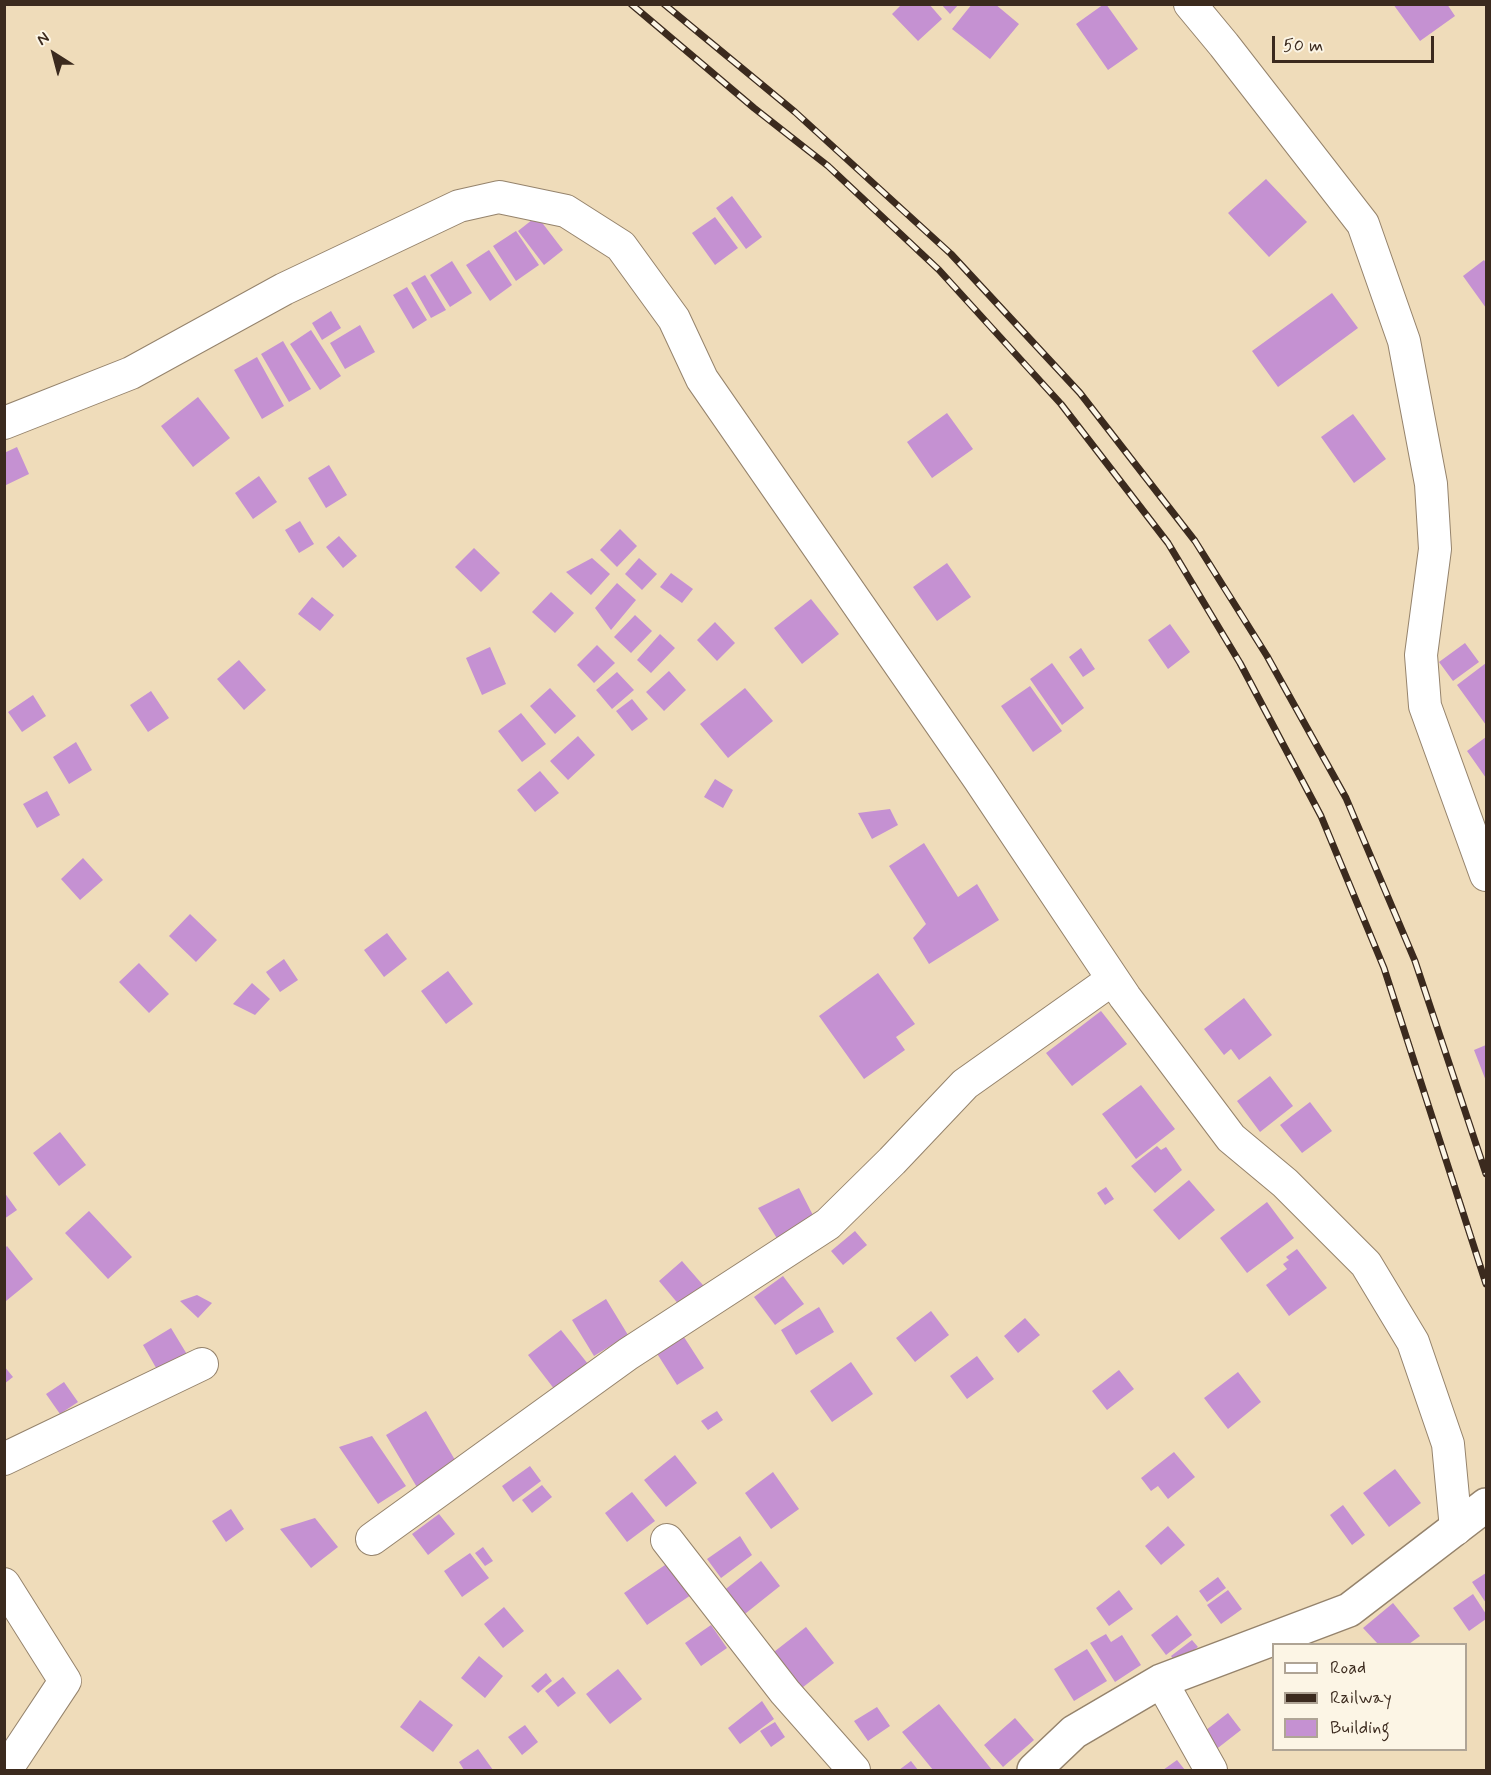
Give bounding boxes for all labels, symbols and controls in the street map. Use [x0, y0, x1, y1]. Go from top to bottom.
north arrow [24, 24, 84, 84]
scale bar [1275, 24, 1437, 62]
text: N [33, 27, 54, 51]
text: 50 m [1283, 34, 1323, 58]
legend [1272, 1643, 1467, 1751]
text: Road [1330, 1656, 1366, 1680]
text: Railway [1330, 1686, 1392, 1710]
text: Building [1330, 1716, 1390, 1740]

